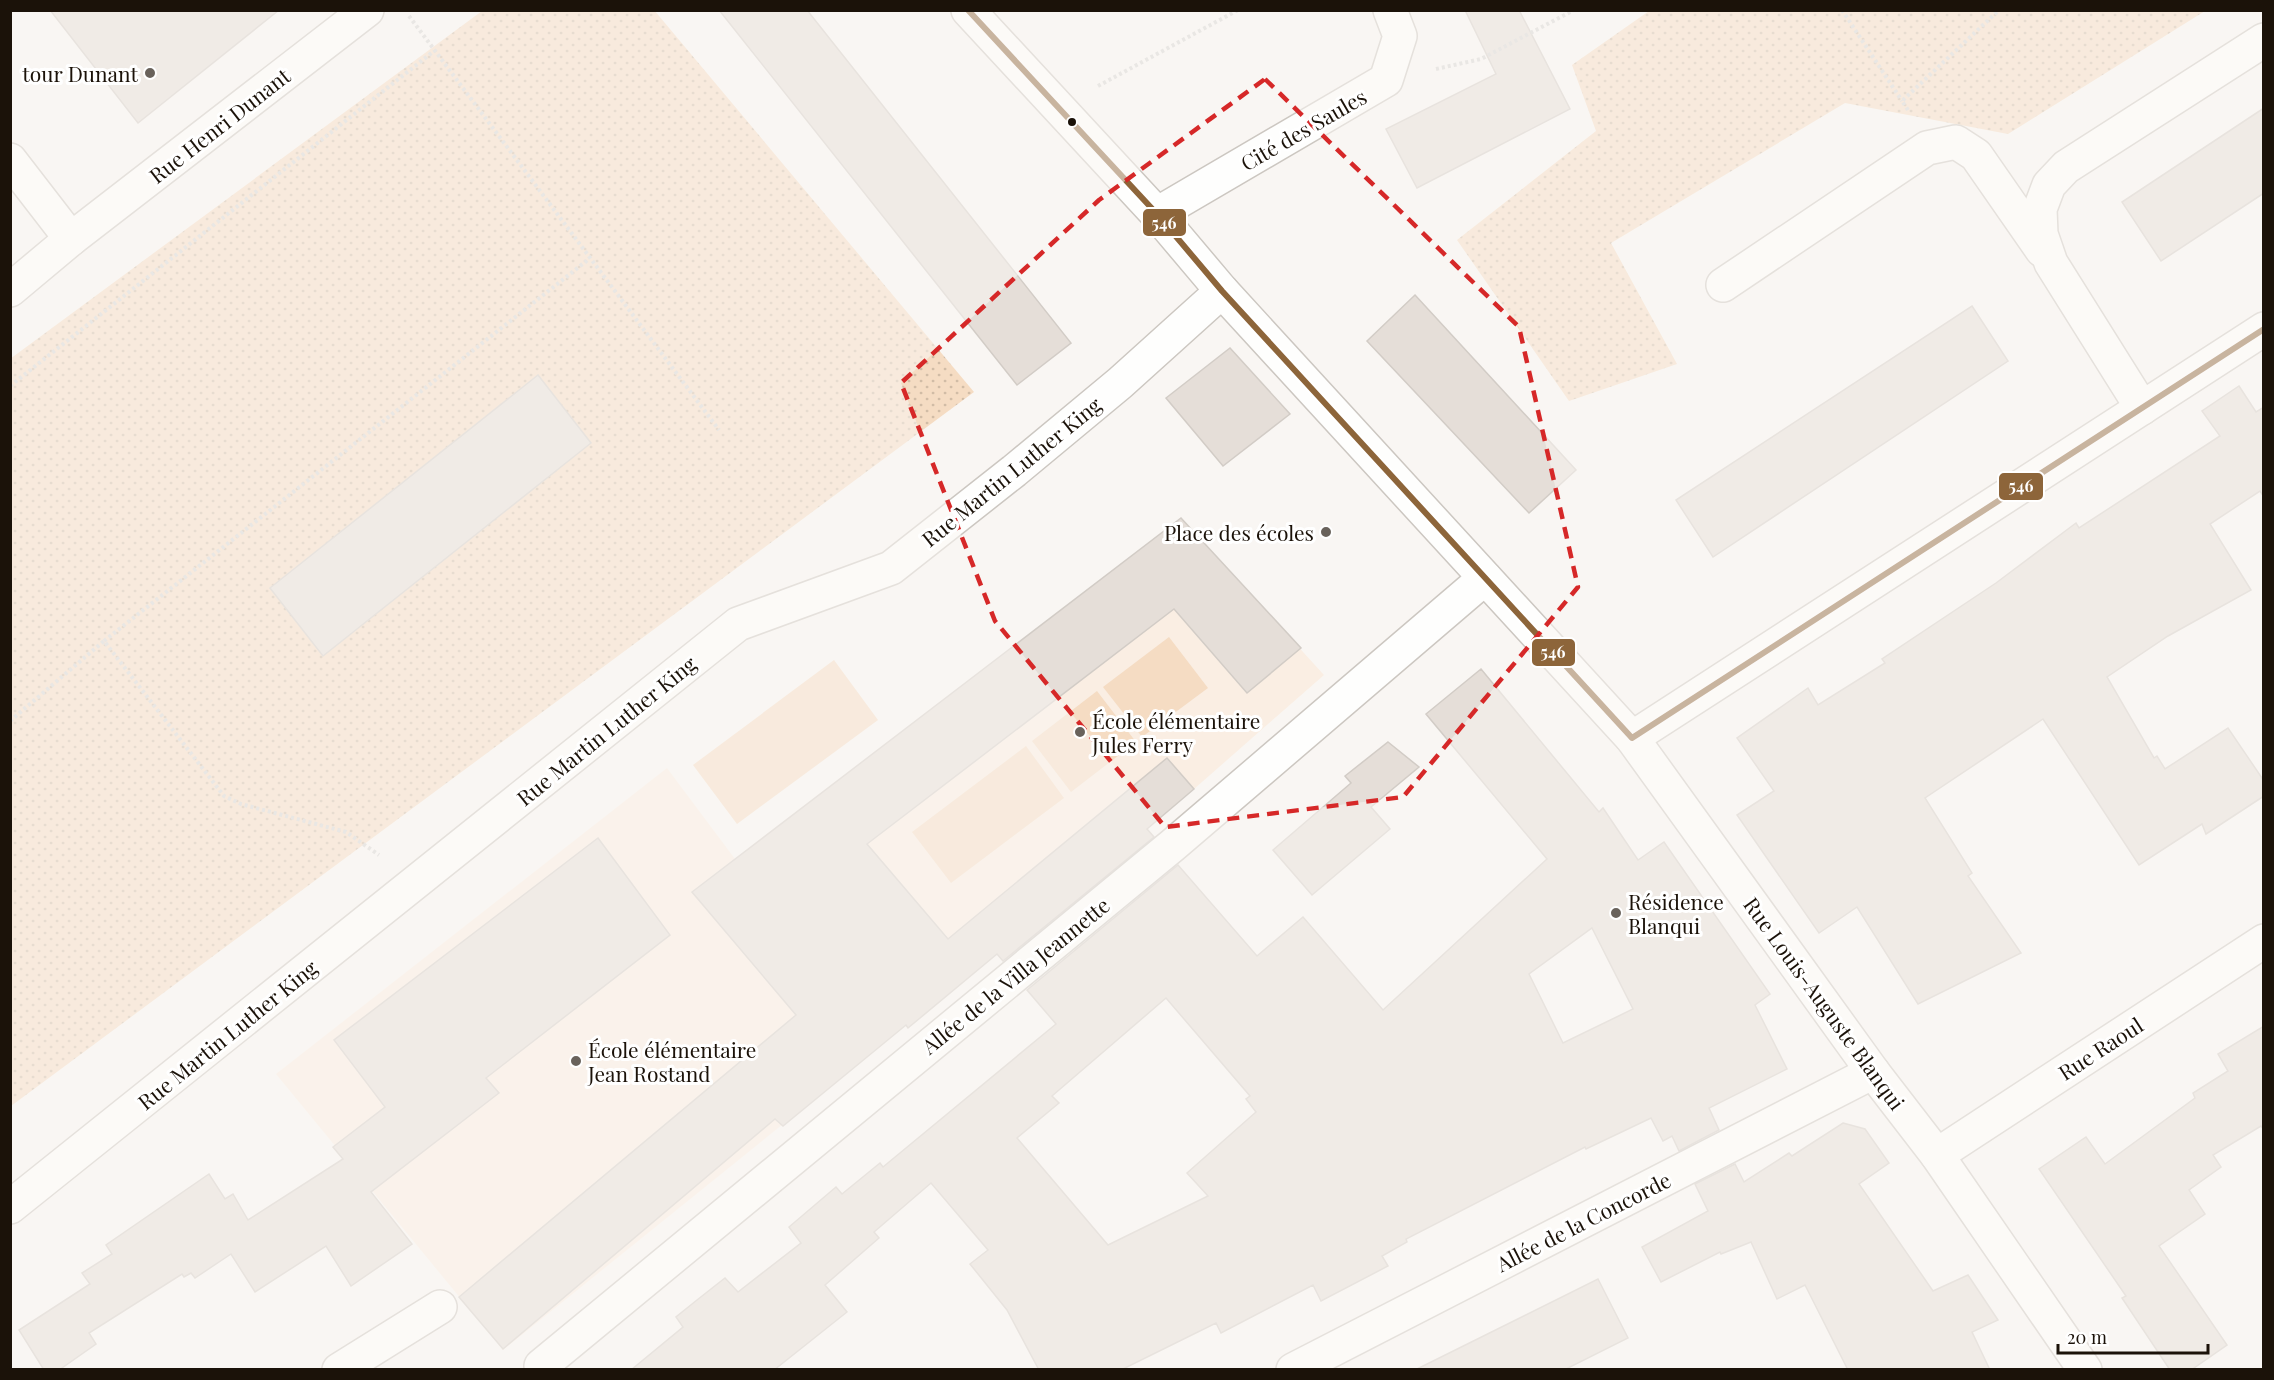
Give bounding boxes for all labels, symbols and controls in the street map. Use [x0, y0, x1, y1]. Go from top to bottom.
place label: tour Dunant [22, 59, 139, 87]
street label: Rue Henri Dunant [143, 61, 296, 189]
marker: tour Dunant [143, 66, 157, 80]
street label: Cité des Saules [1235, 82, 1371, 176]
unlabelled marker [1066, 116, 1078, 128]
line badge: 546 [1142, 208, 1187, 237]
text: 546 [1152, 212, 1176, 233]
street label: Rue Martin Luther King [915, 390, 1107, 552]
line badge: 546 [1998, 472, 2044, 501]
text: 546 [2009, 475, 2033, 496]
place label: Place des écoles [1164, 518, 1314, 546]
marker: Place des écoles [1319, 525, 1333, 539]
line badge: 546 [1531, 638, 1576, 667]
text: 546 [1541, 641, 1565, 662]
street label: Rue Martin Luther King [510, 649, 702, 811]
place label: École élémentaire Jules Ferry [1091, 706, 1260, 758]
marker: École élémentaire Jules Ferry [1073, 725, 1087, 739]
place label: Résidence Blanqui [1628, 887, 1724, 939]
street label: Allée de la Villa Jeannette [915, 891, 1115, 1060]
street label: Rue Louis-Auguste Blanqui [1738, 891, 1912, 1115]
marker: Résidence Blanqui [1609, 906, 1623, 920]
street label: Rue Martin Luther King [131, 953, 323, 1115]
street label: Rue Raoul [2052, 1010, 2148, 1086]
place label: École élémentaire Jean Rostand [587, 1035, 756, 1087]
marker: École élémentaire Jean Rostand [569, 1054, 583, 1068]
street label: Allée de la Concorde [1490, 1165, 1675, 1278]
scale bar [2058, 1317, 2208, 1355]
text: 20 m [2067, 1325, 2107, 1349]

